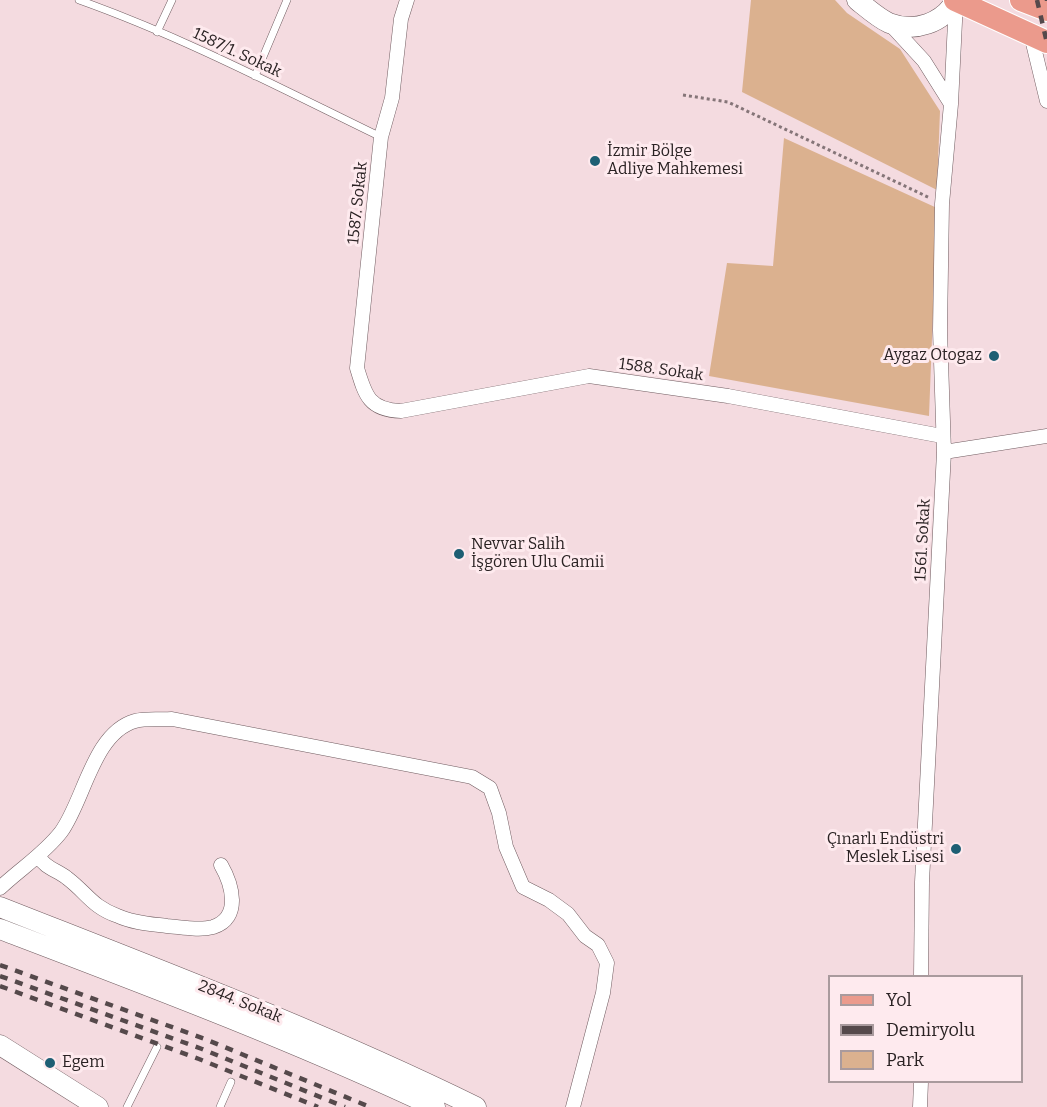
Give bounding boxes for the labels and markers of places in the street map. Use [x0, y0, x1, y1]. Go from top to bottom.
place label: İzmir Bölge Adliye Mahkemesi [607, 142, 743, 180]
marker: İzmir Bölge Adliye Mahkemesi [588, 154, 602, 168]
place label: Aygaz Otogaz [883, 346, 982, 366]
marker: Aygaz Otogaz [987, 349, 1001, 363]
place label: Nevvar Salih İşgören Ulu Camii [471, 535, 604, 573]
marker: Nevvar Salih İşgören Ulu Camii [452, 547, 466, 561]
place label: Çınarlı Endüstri Meslek Lisesi [827, 830, 944, 868]
marker: Çınarlı Endüstri Meslek Lisesi [949, 842, 963, 856]
place label: Egem [62, 1053, 104, 1073]
marker: Egem [43, 1056, 57, 1070]

